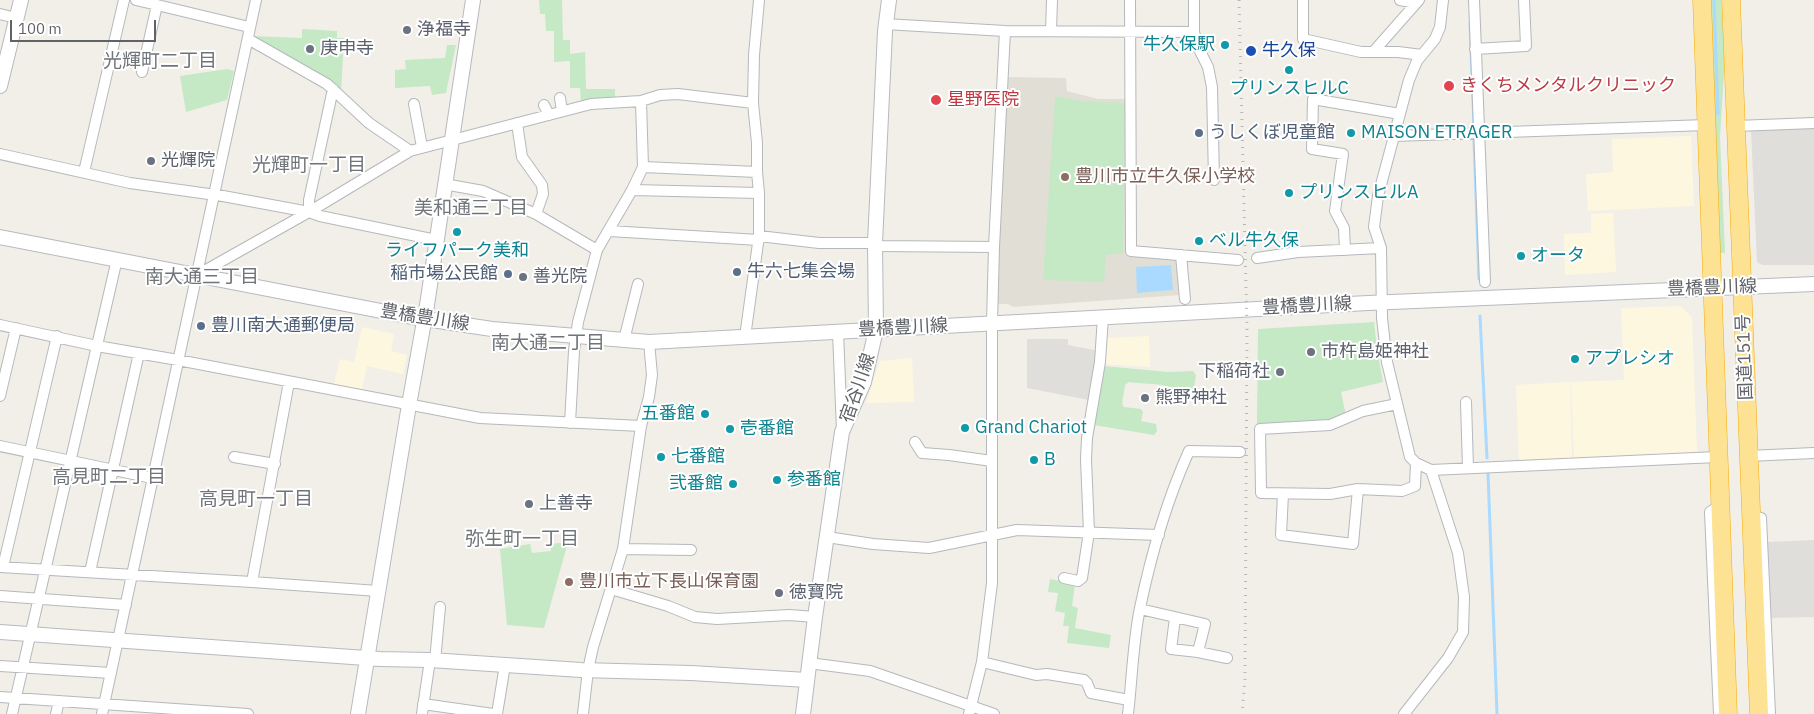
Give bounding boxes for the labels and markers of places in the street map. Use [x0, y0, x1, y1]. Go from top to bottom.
place label: 浄福寺 [417, 19, 471, 41]
marker: 浄福寺 [401, 24, 413, 36]
place label: 牛久保駅 [1143, 34, 1215, 56]
place label: 庚申寺 [320, 38, 374, 60]
marker: 牛久保駅 [1219, 39, 1231, 51]
place label: 牛久保 [1262, 40, 1316, 62]
marker: 庚申寺 [304, 43, 316, 55]
marker: 牛久保 [1244, 44, 1258, 58]
marker: プリンスヒルC [1283, 64, 1295, 76]
place label: きくちメンタルクリニック [1460, 75, 1676, 97]
place label: プリンスヒルC [1229, 78, 1349, 100]
marker: きくちメンタルクリニック [1442, 79, 1456, 93]
place label: 星野医院 [947, 89, 1019, 111]
marker: 星野医院 [929, 93, 943, 107]
place label: うしくぼ児童館 [1209, 122, 1335, 144]
place label: MAISON ETRAGER [1361, 122, 1513, 144]
marker: うしくぼ児童館 [1193, 127, 1205, 139]
marker: MAISON ETRAGER [1345, 127, 1357, 139]
place label: 光輝院 [161, 150, 215, 172]
marker: 光輝院 [145, 155, 157, 167]
place label: 豊川市立牛久保小学校 [1075, 166, 1255, 188]
marker: 豊川市立牛久保小学校 [1059, 171, 1071, 183]
place label: プリンスヒルA [1299, 182, 1419, 204]
marker: プリンスヒルA [1283, 187, 1295, 199]
marker: ライフパーク美和 [451, 226, 463, 238]
place label: ベル牛久保 [1209, 230, 1299, 252]
marker: ベル牛久保 [1193, 235, 1205, 247]
place label: ライフパーク美和 [385, 240, 529, 262]
place label: オータ [1531, 245, 1585, 267]
marker: オータ [1515, 250, 1527, 262]
place label: 牛六七集会場 [747, 261, 855, 283]
place label: 稲市場公民館 [390, 263, 498, 285]
place label: 善光院 [533, 266, 587, 288]
marker: 牛六七集会場 [731, 266, 743, 278]
marker: 稲市場公民館 [502, 268, 514, 280]
marker: 善光院 [517, 271, 529, 283]
place label: 豊川南大通郵便局 [211, 315, 355, 337]
marker: 豊川南大通郵便局 [195, 320, 207, 332]
place label: 市杵島姫神社 [1321, 341, 1429, 363]
marker: 市杵島姫神社 [1305, 346, 1317, 358]
place label: アプレシオ [1585, 348, 1675, 370]
marker: アプレシオ [1569, 353, 1581, 365]
place label: 下稲荷社 [1198, 361, 1270, 383]
marker: 下稲荷社 [1274, 366, 1286, 378]
place label: 熊野神社 [1155, 387, 1227, 409]
marker: 熊野神社 [1139, 392, 1151, 404]
place label: 五番館 [641, 403, 695, 425]
marker: 五番館 [699, 408, 711, 420]
place label: Grand Chariot [975, 417, 1087, 439]
place label: 壱番館 [740, 418, 794, 440]
marker: Grand Chariot [959, 422, 971, 434]
marker: 壱番館 [724, 423, 736, 435]
place label: 七番館 [671, 446, 725, 468]
place label: B [1044, 449, 1056, 471]
marker: 七番館 [655, 451, 667, 463]
marker: B [1028, 454, 1040, 466]
place label: 参番館 [787, 469, 841, 491]
place label: 弐番館 [669, 473, 723, 495]
marker: 参番館 [771, 474, 783, 486]
marker: 弐番館 [727, 478, 739, 490]
place label: 上善寺 [539, 493, 593, 515]
marker: 上善寺 [523, 498, 535, 510]
place label: 豊川市立下長山保育園 [579, 571, 759, 593]
marker: 豊川市立下長山保育園 [563, 576, 575, 588]
place label: 徳寶院 [789, 582, 843, 604]
marker: 徳寶院 [773, 587, 785, 599]

